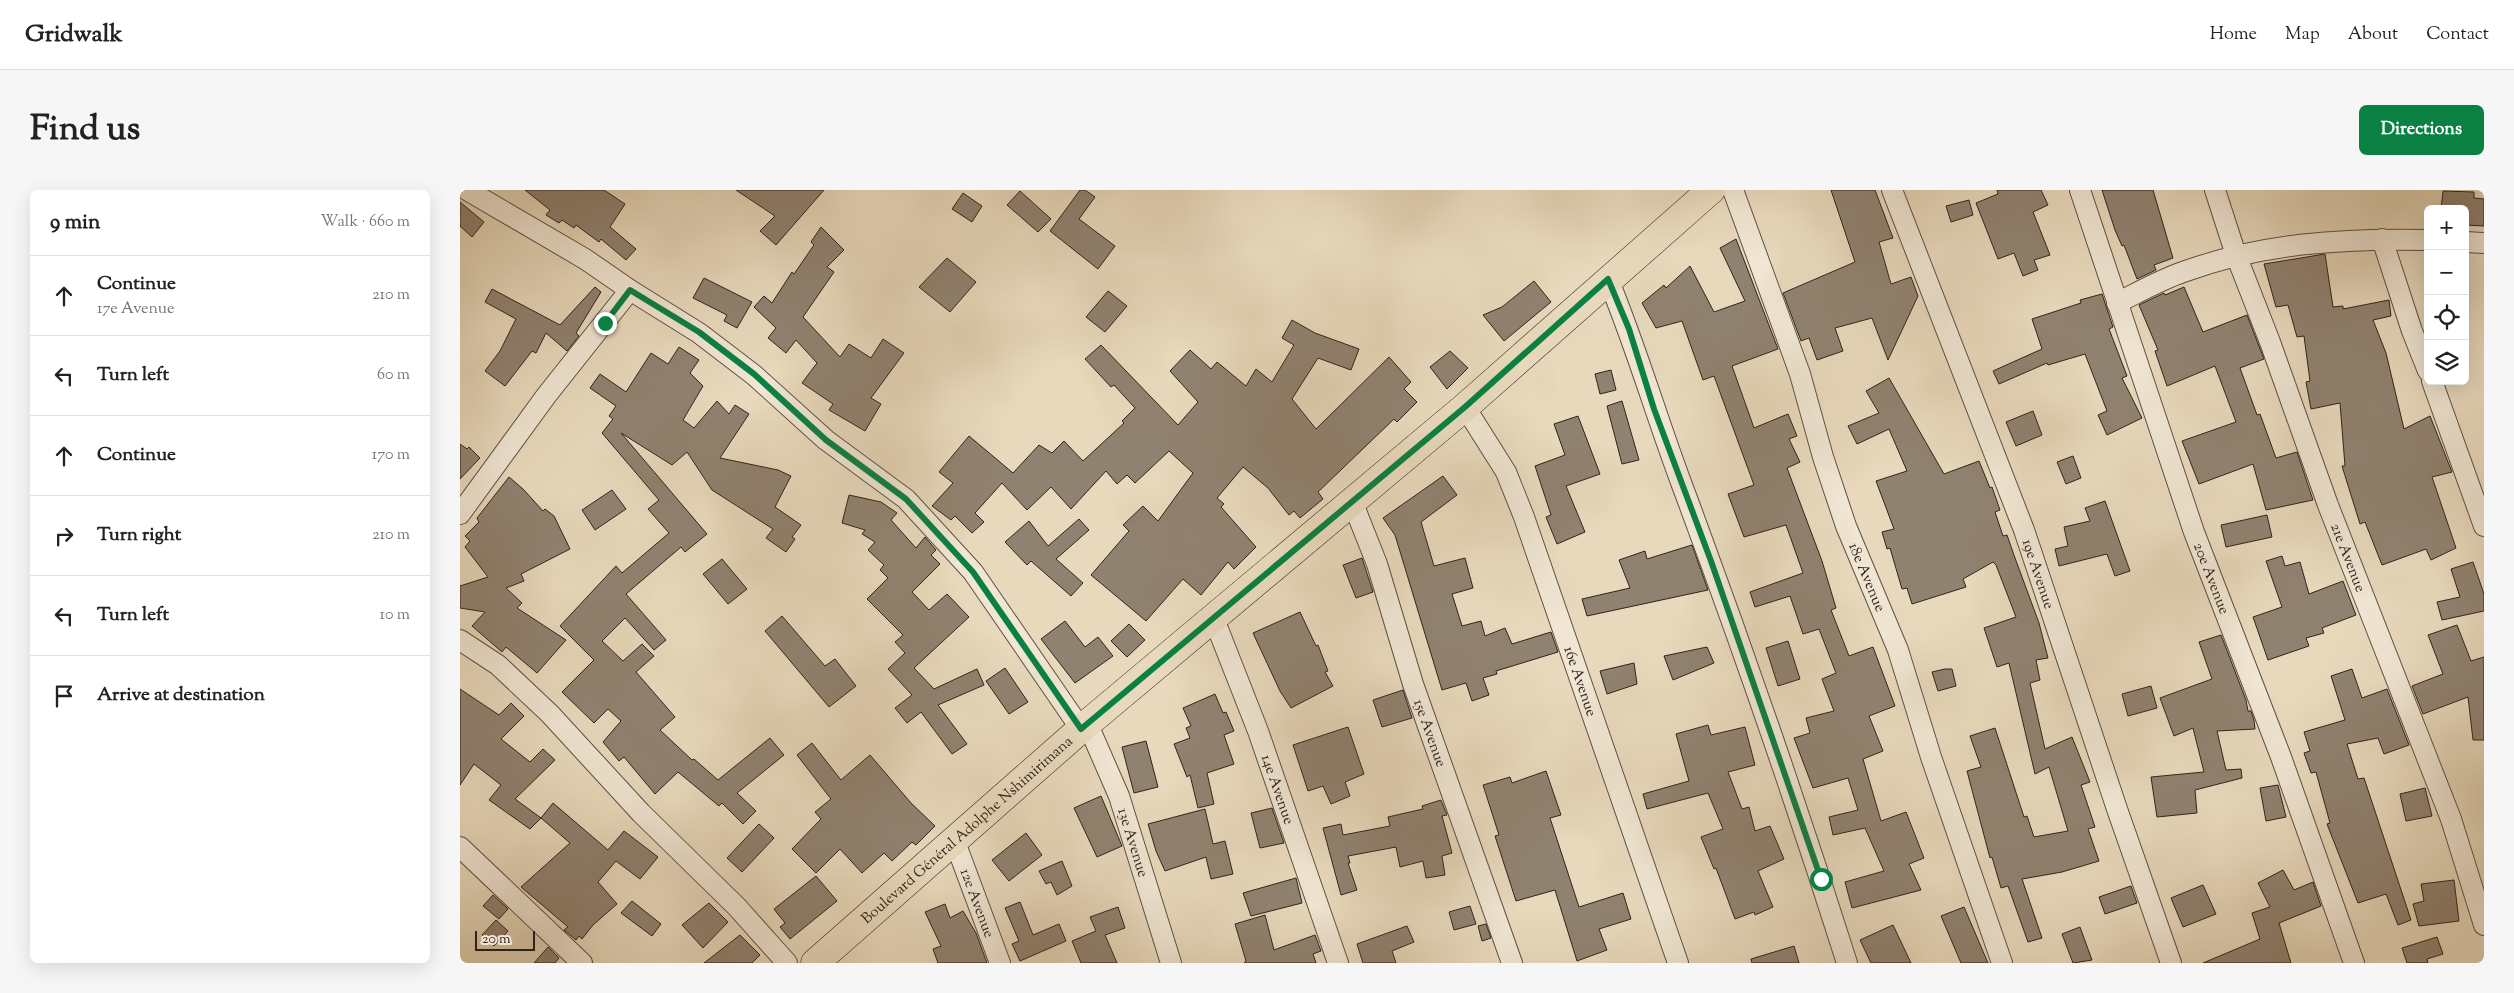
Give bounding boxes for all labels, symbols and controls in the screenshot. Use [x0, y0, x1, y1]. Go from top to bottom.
text: Gridwalk [25, 18, 123, 52]
text: Home [2210, 22, 2257, 48]
text: Map [2285, 22, 2320, 48]
text: About [2348, 22, 2398, 48]
text: Contact [2426, 22, 2489, 48]
text: Find us [30, 105, 140, 156]
button: Directions [2359, 105, 2484, 155]
map controls [2424, 205, 2469, 385]
button: + [2424, 205, 2469, 250]
text: 9 min [50, 208, 100, 238]
text: Walk · 660 m [321, 211, 410, 234]
button: − [2424, 250, 2469, 295]
text: Continue [97, 271, 176, 298]
icon: ahead [50, 282, 78, 310]
text: 210 m [372, 284, 410, 307]
button: locate [2424, 295, 2469, 340]
text: 17e Avenue [97, 298, 174, 321]
route end [594, 312, 617, 335]
button: layers [2424, 340, 2469, 385]
icon: left [50, 362, 78, 390]
text: Turn left [97, 362, 169, 389]
text: 60 m [377, 364, 410, 387]
icon: ahead [50, 442, 78, 470]
text: Continue [97, 442, 176, 469]
text: 170 m [372, 444, 410, 467]
street label: 21e Avenue [2324, 520, 2370, 595]
icon: right [50, 522, 78, 550]
text: Turn right [97, 522, 181, 549]
text: 210 m [372, 524, 410, 547]
street label: 19e Avenue [2016, 537, 2059, 612]
street label: 18e Avenue [1842, 540, 1890, 615]
street label: 20e Avenue [2187, 540, 2234, 618]
icon: left [50, 602, 78, 630]
text: Turn left [97, 602, 169, 629]
text: 10 m [380, 604, 410, 627]
street label: 16e Avenue [1557, 644, 1601, 720]
icon: arrive [50, 682, 78, 710]
text: Arrive at destination [97, 682, 265, 709]
street label: 15e Avenue [1407, 697, 1451, 770]
street label: Boulevard Général Adolphe Nshimirimana [857, 732, 1078, 930]
street label: 14e Avenue [1255, 752, 1298, 828]
street label: 13e Avenue [1111, 806, 1153, 880]
street label: 12e Avenue [954, 866, 999, 941]
route start [1810, 868, 1833, 891]
scale bar [475, 928, 535, 951]
text: 20 m [482, 930, 511, 950]

